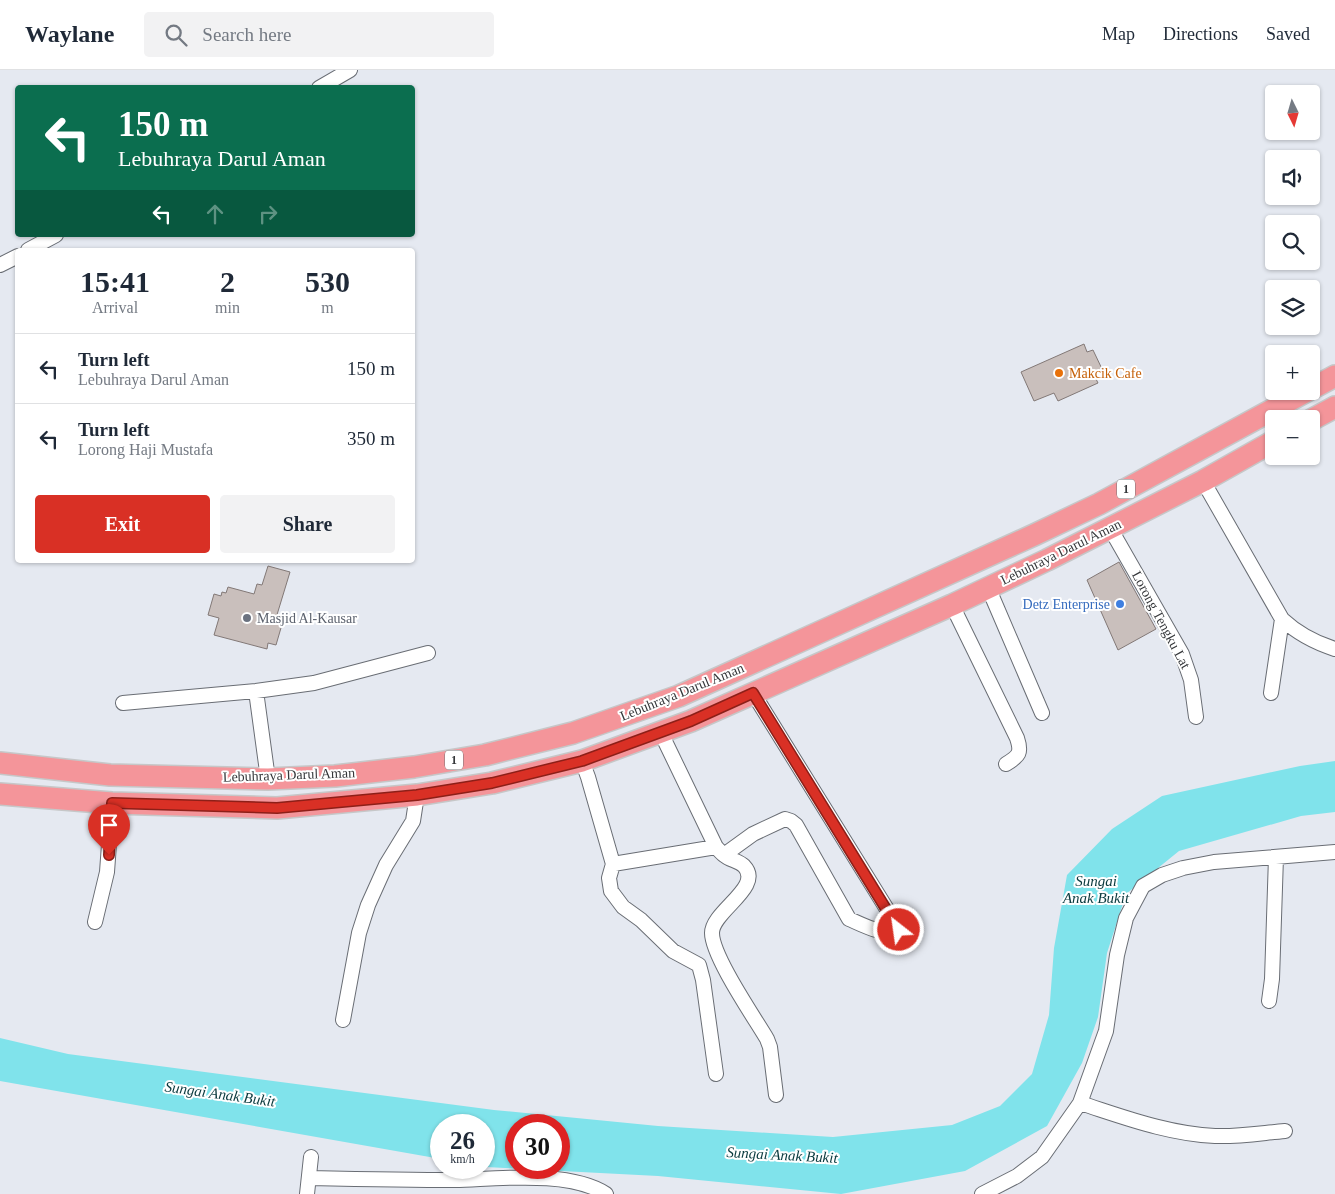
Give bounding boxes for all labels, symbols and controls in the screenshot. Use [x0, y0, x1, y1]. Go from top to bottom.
search box [144, 12, 494, 57]
text: Waylane [25, 21, 114, 47]
icon: search [162, 21, 190, 49]
text: Search here [202, 24, 291, 45]
text: Map [1102, 24, 1135, 44]
text: Directions [1163, 24, 1238, 44]
text: Saved [1266, 24, 1310, 44]
north arrow [1265, 85, 1320, 140]
map controls [1265, 85, 1320, 465]
icon: left [35, 105, 100, 170]
text: 150 m [118, 105, 208, 144]
text: Lebuhraya Darul Aman [118, 146, 326, 171]
button: sound [1265, 150, 1320, 205]
icon: left [148, 200, 176, 228]
icon: ahead [201, 200, 229, 228]
icon: right [254, 200, 282, 228]
button: search [1265, 215, 1320, 270]
text: 15:41 [80, 265, 150, 298]
text: 2 [220, 265, 235, 298]
text: 530 [305, 265, 350, 298]
button: layers [1265, 280, 1320, 335]
text: Arrival [92, 299, 138, 316]
text: min [215, 299, 240, 316]
text: m [321, 299, 334, 316]
button: + [1265, 345, 1320, 400]
text: Turn left [78, 349, 150, 370]
icon: left [35, 355, 63, 383]
text: 150 m [347, 358, 395, 379]
place label: Makcik Cafe [1069, 366, 1142, 381]
marker: Makcik Cafe [1053, 367, 1065, 379]
text: Lebuhraya Darul Aman [78, 371, 229, 388]
button: − [1265, 410, 1320, 465]
text: Turn left [78, 419, 150, 440]
icon: left [35, 425, 63, 453]
text: 350 m [347, 428, 395, 449]
text: Lorong Haji Mustafa [78, 441, 213, 458]
road number: 1 [1117, 479, 1135, 498]
button: Exit [35, 495, 210, 553]
button: Share [220, 495, 395, 553]
street label: Lebuhraya Darul Aman [998, 516, 1124, 588]
street label: Lorong Tengku Lat [1129, 569, 1193, 671]
place label: Detz Enterprise [1023, 597, 1110, 612]
marker: Detz Enterprise [1114, 598, 1126, 610]
place label: Masjid Al-Kausar [257, 611, 357, 626]
marker: Masjid Al-Kausar [241, 612, 253, 624]
street label: Lebuhraya Darul Aman [618, 660, 746, 724]
road number: 1 [445, 750, 463, 770]
street label: Lebuhraya Darul Aman [223, 765, 355, 785]
pin [88, 804, 130, 855]
icon: arrive [95, 811, 123, 839]
water label: Sungai Anak Bukit [1062, 873, 1130, 906]
position arrow [872, 903, 924, 955]
water label: Sungai Anak Bukit [164, 1078, 277, 1110]
speed limit sign: 30 [505, 1114, 570, 1179]
text: 26 [450, 1127, 475, 1154]
water label: Sungai Anak Bukit [726, 1144, 839, 1166]
text: km/h [450, 1152, 475, 1166]

